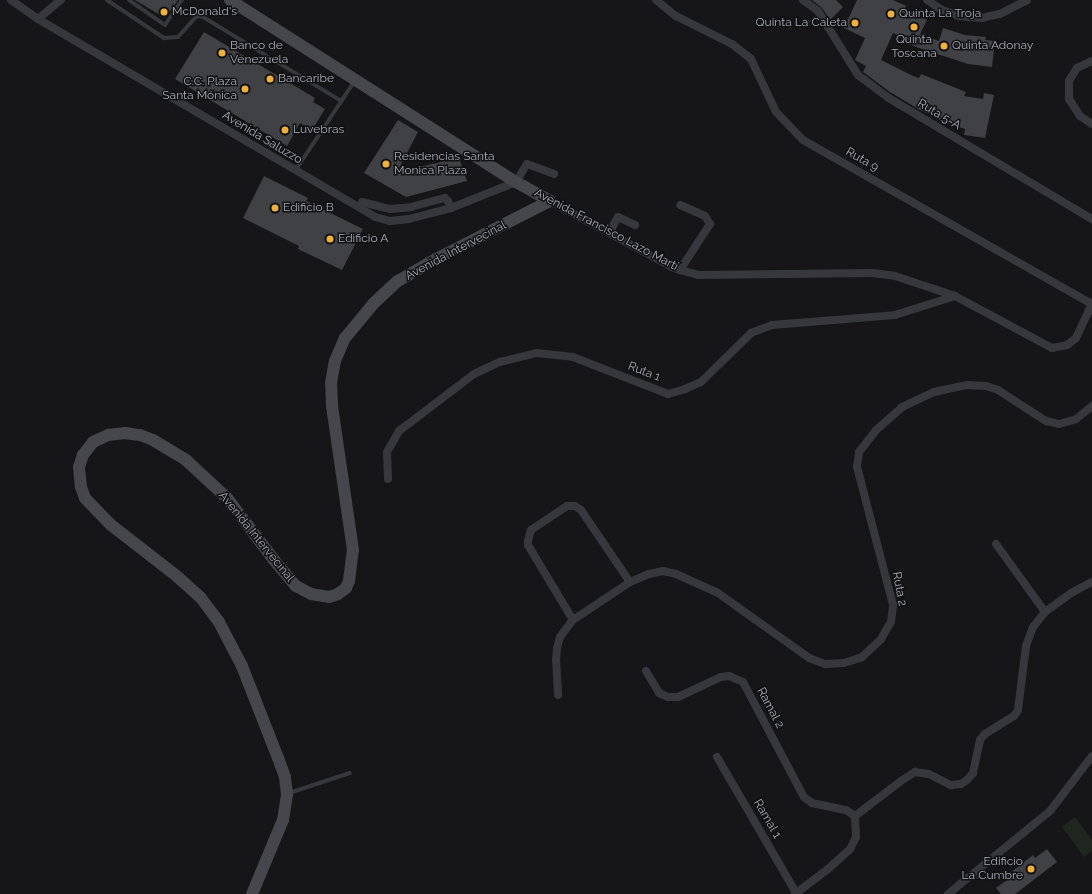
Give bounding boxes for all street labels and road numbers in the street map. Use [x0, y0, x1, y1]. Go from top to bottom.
street label: Ruta 5-A [915, 96, 963, 134]
street label: Avenida Saluzzo [219, 108, 305, 168]
street label: Ruta 9 [843, 145, 881, 175]
street label: Avenida Francisco Lazo Martí [532, 186, 680, 274]
street label: Avenida Intervecinal [403, 218, 509, 284]
street label: Ruta 1 [626, 359, 662, 385]
street label: Avenida Intervecinal [215, 489, 297, 585]
street label: Ruta 2 [889, 571, 909, 607]
street label: Ramal 2 [753, 685, 787, 731]
street label: Ramal 1 [750, 797, 784, 841]

